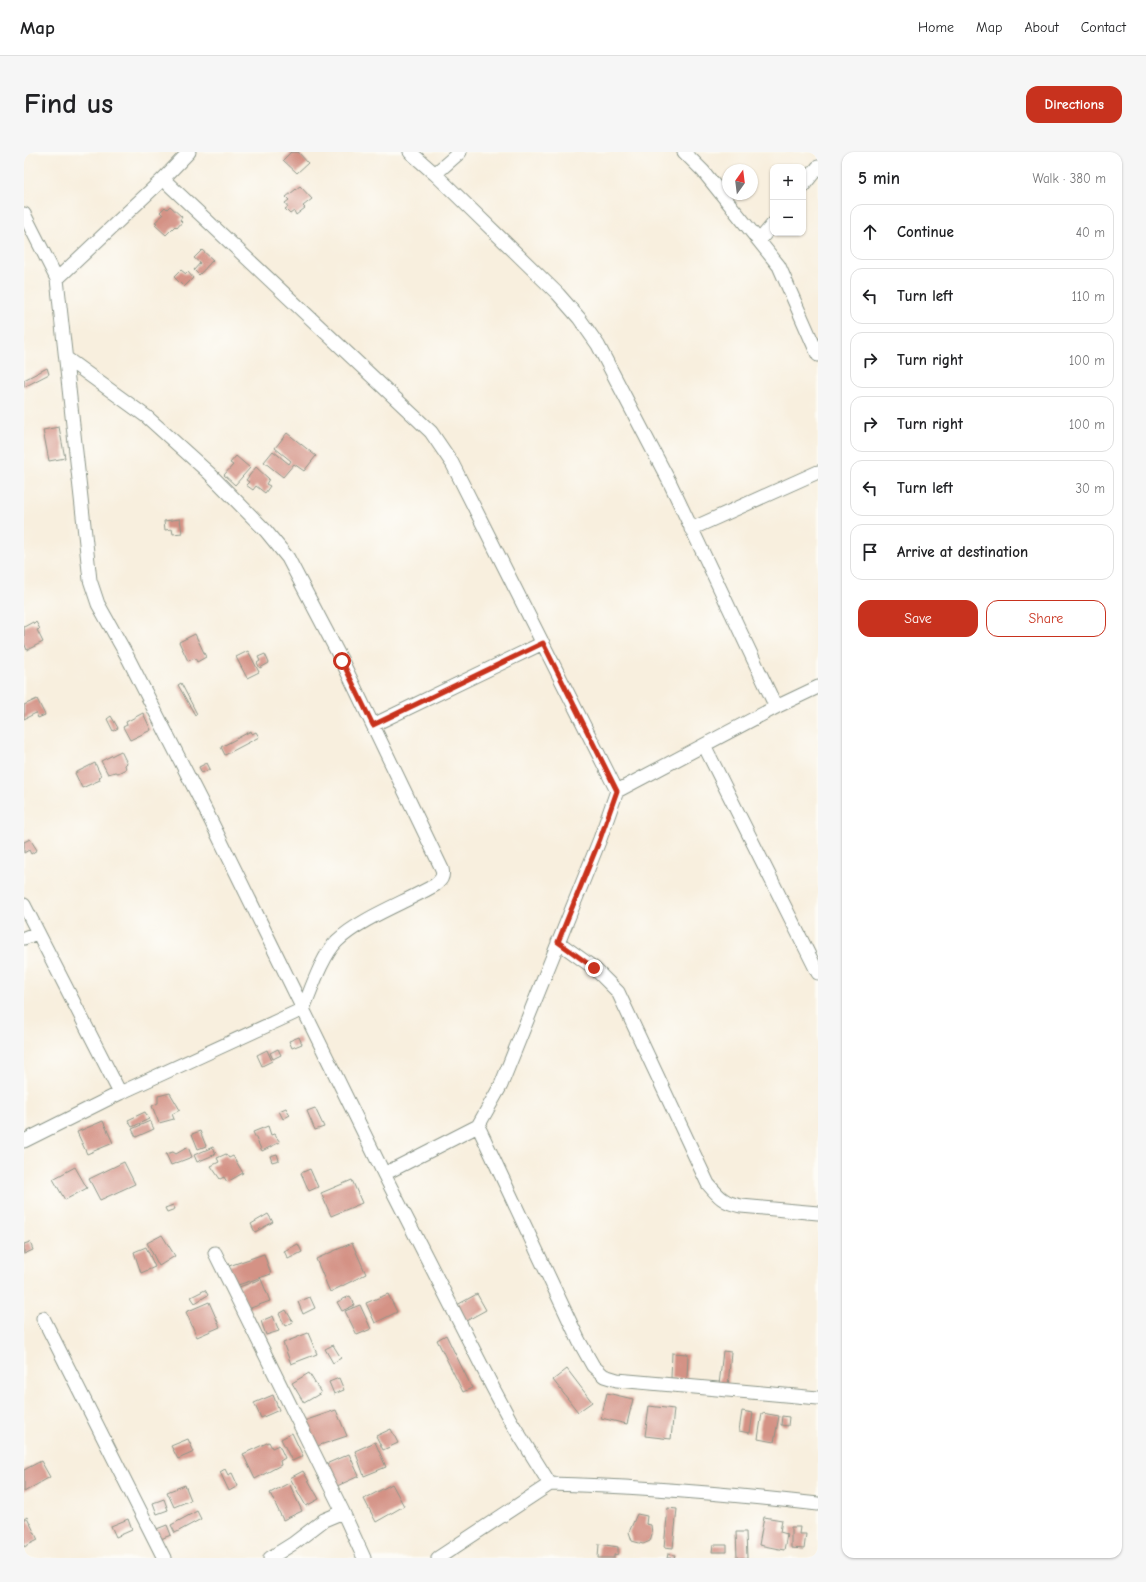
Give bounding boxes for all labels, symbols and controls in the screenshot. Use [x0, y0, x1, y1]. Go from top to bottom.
text: Map [20, 17, 55, 39]
text: Home [918, 19, 954, 36]
text: Map [976, 19, 1002, 36]
text: About [1024, 19, 1059, 36]
text: Contact [1081, 19, 1126, 36]
button: Directions [1026, 86, 1122, 123]
text: Find us [24, 88, 113, 120]
north arrow [722, 164, 758, 200]
map controls [770, 164, 806, 236]
button: + [770, 164, 806, 200]
text: 5 min [858, 169, 900, 188]
text: Walk · 380 m [1033, 171, 1106, 186]
button: − [770, 200, 806, 236]
icon: ahead [859, 221, 881, 243]
text: Continue [897, 223, 954, 241]
text: 40 m [1076, 225, 1105, 240]
icon: left [859, 285, 881, 307]
text: Turn left [897, 287, 953, 305]
text: 110 m [1072, 289, 1105, 304]
icon: right [859, 349, 881, 371]
text: Turn right [897, 351, 963, 369]
text: 100 m [1069, 353, 1105, 368]
icon: right [859, 413, 881, 435]
text: Turn right [897, 415, 963, 433]
text: 100 m [1069, 417, 1105, 432]
icon: left [859, 477, 881, 499]
text: Turn left [897, 479, 953, 497]
text: 30 m [1075, 481, 1105, 496]
icon: arrive [859, 541, 881, 563]
text: Arrive at destination [897, 543, 1028, 561]
button: Save [858, 600, 978, 637]
button: Share [986, 600, 1106, 637]
route start [333, 652, 351, 670]
route end [585, 959, 603, 977]

